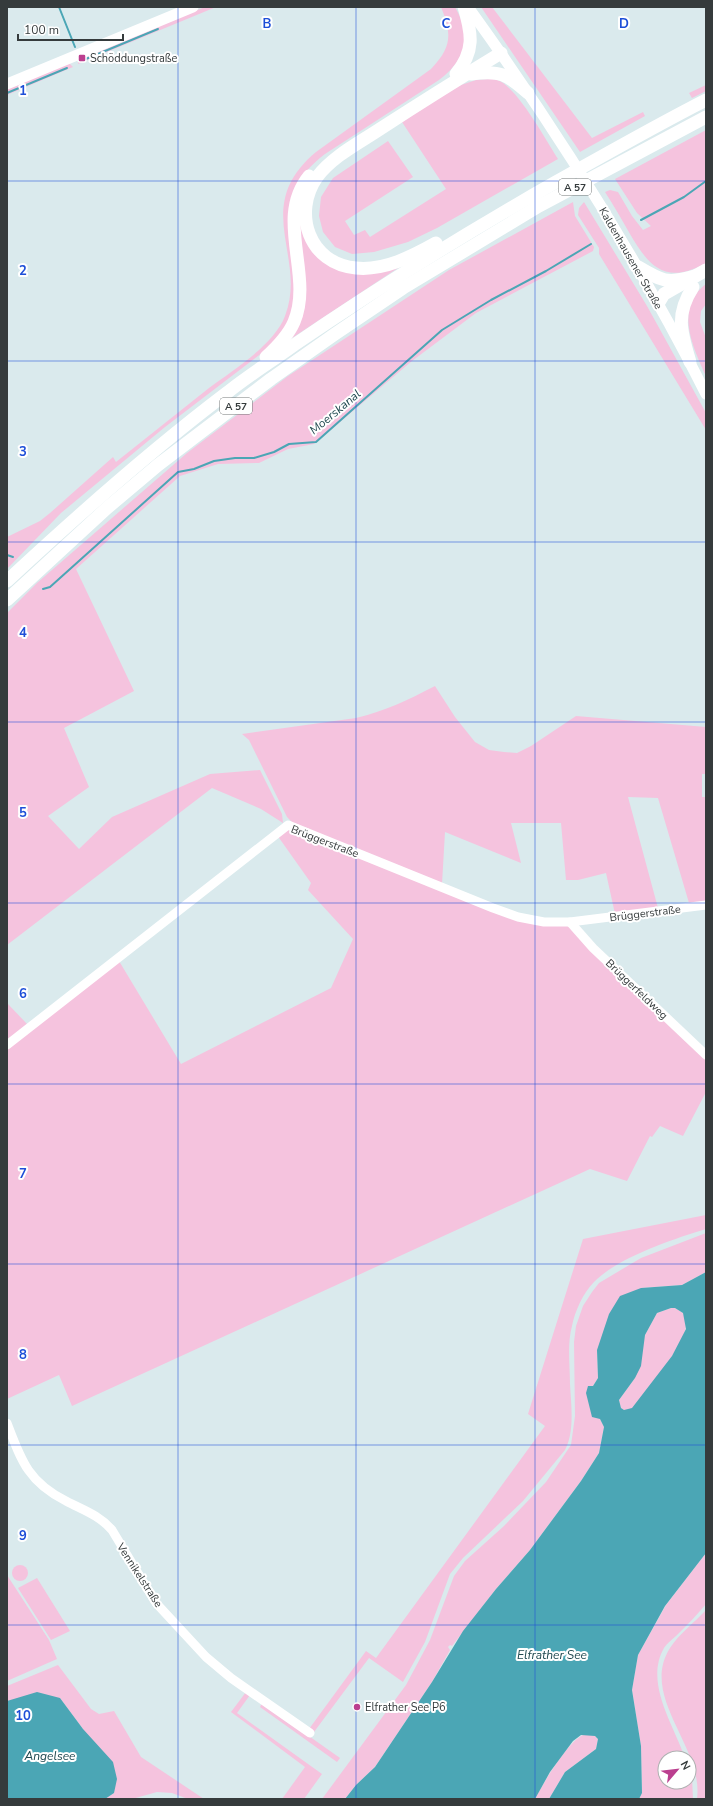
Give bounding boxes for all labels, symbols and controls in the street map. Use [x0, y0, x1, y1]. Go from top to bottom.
text: B [263, 15, 272, 33]
text: C [442, 15, 451, 33]
text: D [619, 15, 629, 33]
scale bar [18, 16, 123, 42]
text: 100 m [24, 22, 59, 38]
place label: Schöddungstraße [90, 51, 177, 66]
marker: Schöddungstraße [77, 53, 87, 63]
text: 1 [19, 82, 27, 100]
road number: A 57 [559, 179, 591, 195]
street label: Kaldenhausener Straße [595, 204, 666, 312]
text: 2 [19, 262, 27, 280]
water label: Moerskanal [306, 386, 364, 438]
road number: A 57 [220, 398, 252, 414]
text: 3 [19, 443, 27, 461]
text: 4 [19, 624, 27, 642]
text: 5 [19, 804, 27, 822]
street label: Brüggerstraße [289, 822, 361, 861]
street label: Brüggerstraße [609, 902, 682, 925]
street label: Brüggerfeldweg [602, 956, 671, 1023]
text: 6 [19, 985, 27, 1003]
text: 7 [19, 1165, 27, 1183]
text: 8 [19, 1346, 27, 1364]
text: 9 [19, 1527, 27, 1545]
street label: Vennikelstraße [113, 1539, 166, 1610]
water label: Elfrather See [517, 1647, 588, 1663]
place label: Elfrather See P6 [365, 1700, 446, 1715]
marker: Elfrather See P6 [352, 1702, 362, 1712]
text: 10 [15, 1707, 31, 1725]
water label: Angelsee [23, 1748, 76, 1764]
north arrow [657, 1750, 697, 1790]
text: N [677, 1758, 694, 1773]

